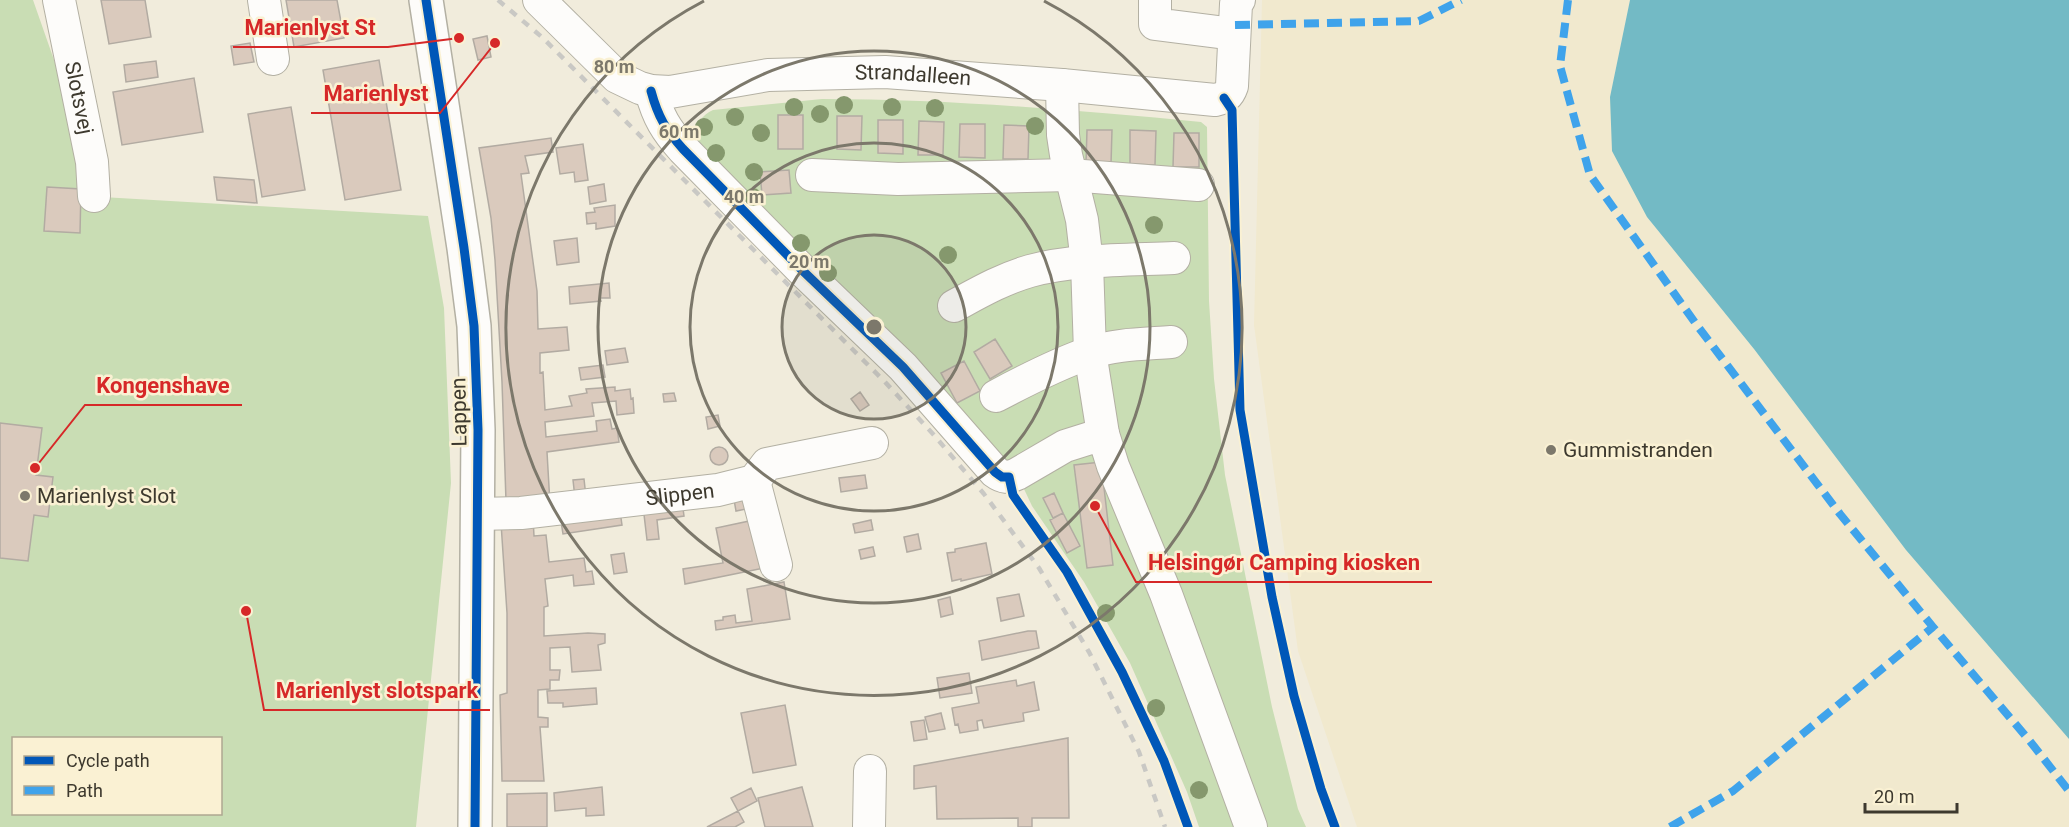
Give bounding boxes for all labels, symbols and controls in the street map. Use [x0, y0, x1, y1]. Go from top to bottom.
callout: Marienlyst St [233, 7, 388, 47]
text: Marienlyst St [244, 15, 376, 40]
text: 80 m [594, 56, 634, 77]
street label: Slotsvej [60, 60, 98, 136]
street label: Strandalleen [854, 60, 972, 90]
callout: Marienlyst [311, 73, 440, 113]
text: Marienlyst [324, 81, 429, 106]
text: 60 m [659, 121, 699, 142]
text: 40 m [724, 186, 764, 207]
text: 20 m [789, 251, 829, 272]
centre of rings [864, 317, 884, 337]
callout: Kongenshave [85, 365, 242, 405]
text: Kongenshave [96, 373, 230, 398]
street label: Lappen [446, 377, 472, 447]
place label: Gummistranden [1563, 438, 1713, 462]
marker: Gummistranden [1544, 443, 1558, 457]
street label: Slippen [644, 479, 716, 510]
place label: Marienlyst Slot [37, 484, 176, 508]
marker: Marienlyst Slot [18, 489, 32, 503]
callout: Helsingør Camping kiosken [1136, 542, 1432, 582]
text: Helsingør Camping kiosken [1148, 550, 1420, 575]
callout: Marienlyst slotspark [264, 670, 490, 710]
text: Marienlyst slotspark [276, 678, 478, 703]
legend [12, 737, 222, 815]
text: Cycle path [66, 750, 150, 771]
scale bar [1865, 776, 1956, 814]
text: Path [66, 780, 103, 801]
text: 20 m [1874, 786, 1914, 807]

